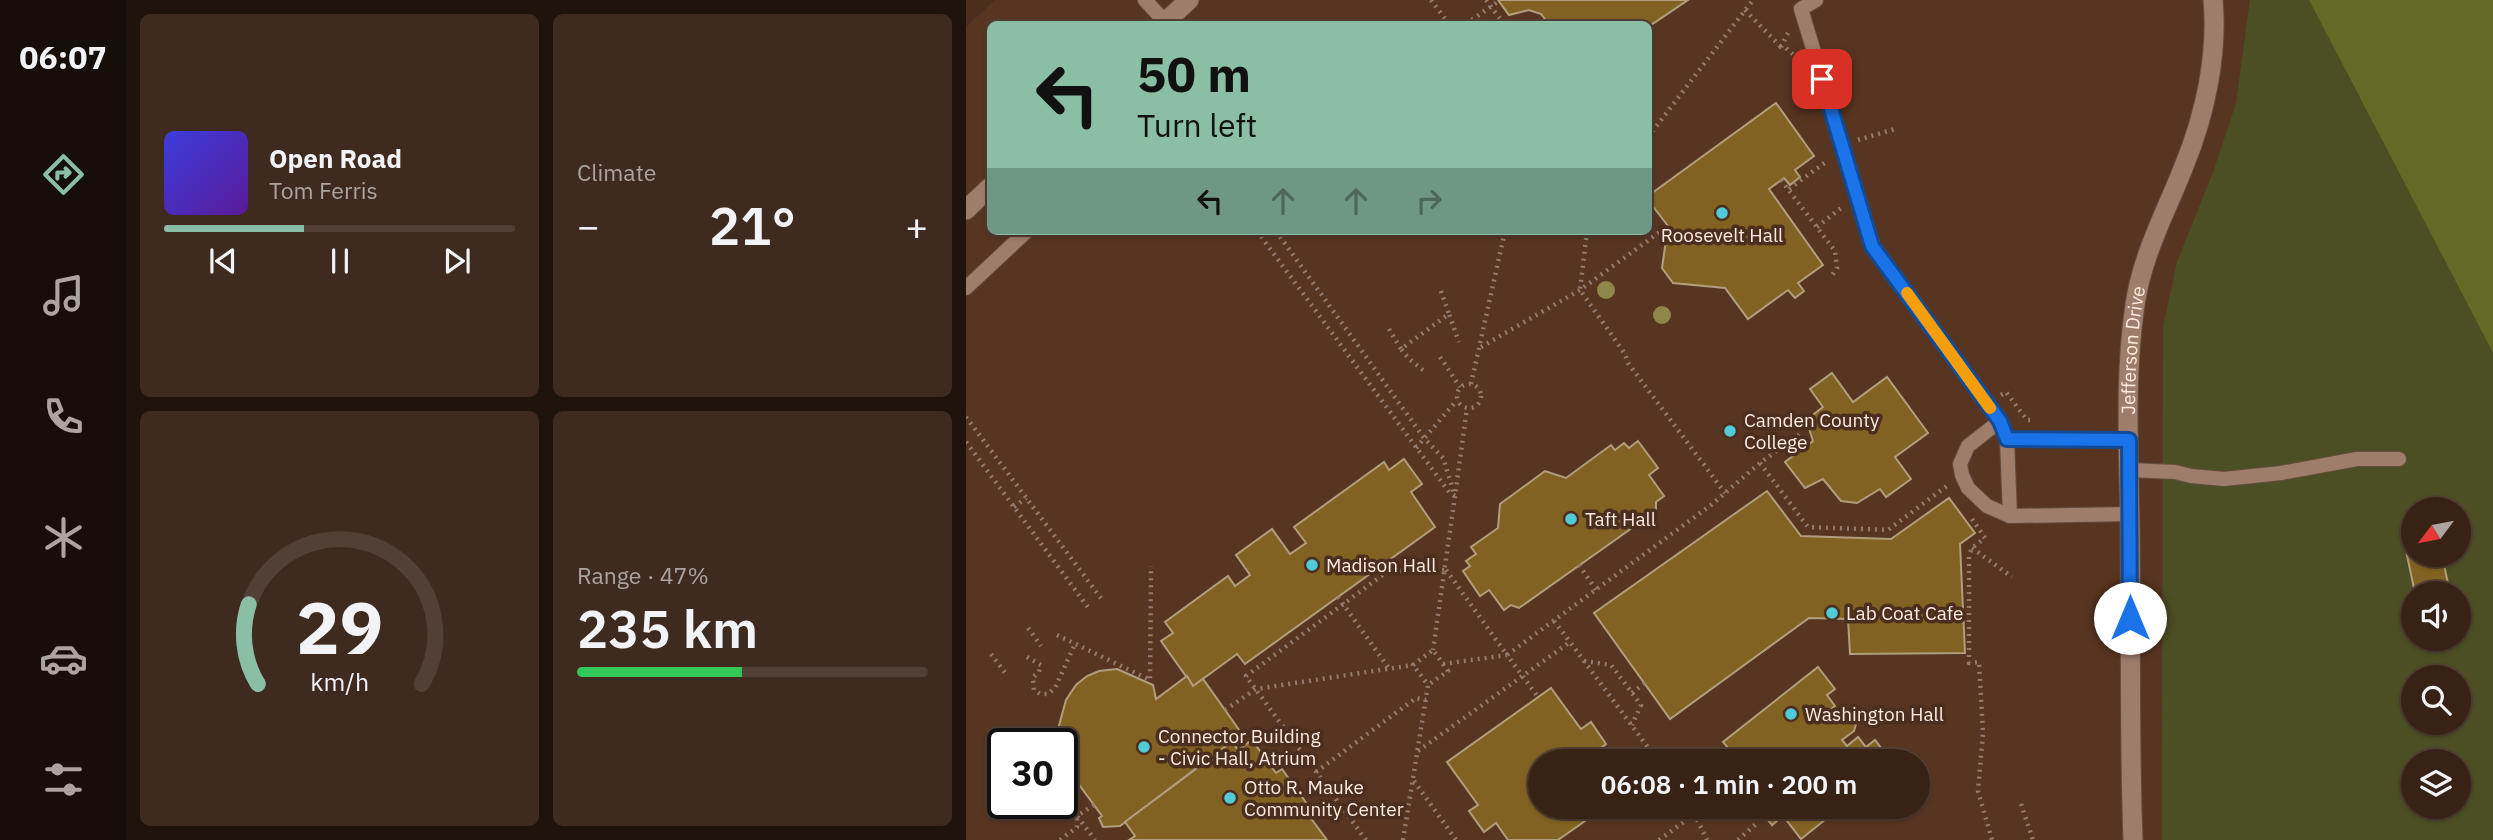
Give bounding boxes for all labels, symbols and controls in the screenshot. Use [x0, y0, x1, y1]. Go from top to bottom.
text: 06:07 [19, 36, 107, 78]
text: 50 m [1137, 42, 1251, 105]
icon: left [1022, 49, 1113, 140]
pin [1792, 49, 1852, 109]
icon: arrive [1803, 60, 1841, 98]
text: Turn left [1137, 104, 1257, 146]
text: Open Road [269, 141, 402, 175]
icon: directions [39, 150, 88, 199]
text: Climate [577, 157, 656, 187]
text: Tom Ferris [269, 175, 378, 205]
icon: left [1191, 182, 1229, 220]
icon: ahead [1264, 182, 1302, 220]
icon: ahead [1337, 182, 1375, 220]
icon: right [1410, 182, 1448, 220]
text: 21° [709, 192, 796, 259]
text: − [577, 201, 600, 250]
text: + [905, 201, 928, 250]
marker: Roosevelt Hall [1714, 205, 1730, 221]
place label: Roosevelt Hall [1661, 223, 1783, 247]
icon: previous [204, 242, 242, 280]
icon: pause [321, 242, 359, 280]
icon: next [438, 242, 476, 280]
icon: music [39, 271, 88, 320]
street label: Jefferson Drive [2116, 284, 2150, 415]
icon: phone [39, 392, 88, 441]
place label: Camden County College [1744, 408, 1880, 454]
marker: Camden County College [1722, 423, 1738, 439]
north arrow [2401, 497, 2471, 567]
map controls [2401, 497, 2471, 819]
place label: Taft Hall [1585, 507, 1656, 531]
marker: Taft Hall [1563, 511, 1579, 527]
icon: climate [39, 513, 88, 562]
place label: Madison Hall [1326, 553, 1436, 577]
marker: Madison Hall [1304, 557, 1320, 573]
text: Range · 47% [577, 560, 709, 590]
text: 29 [296, 580, 383, 675]
position arrow [2093, 581, 2167, 655]
button: sound [2401, 581, 2471, 651]
text: 235 km [577, 595, 758, 662]
place label: Lab Coat Cafe [1846, 601, 1963, 625]
marker: Lab Coat Cafe [1824, 605, 1840, 621]
icon: car [39, 634, 88, 683]
text: km/h [310, 665, 369, 698]
button: search [2401, 665, 2471, 735]
place label: Washington Hall [1805, 702, 1944, 726]
marker: Washington Hall [1783, 706, 1799, 722]
place label: Connector Building - Civic Hall, Atrium [1158, 724, 1320, 770]
speed limit sign: 30 [987, 728, 1078, 819]
marker: Connector Building - Civic Hall, Atrium [1136, 739, 1152, 755]
button: layers [2401, 749, 2471, 819]
icon: filters [39, 755, 88, 804]
text: 06:08 · 1 min · 200 m [1601, 767, 1857, 801]
place label: Otto R. Mauke Community Center [1244, 775, 1404, 821]
marker: Otto R. Mauke Community Center [1222, 790, 1238, 806]

